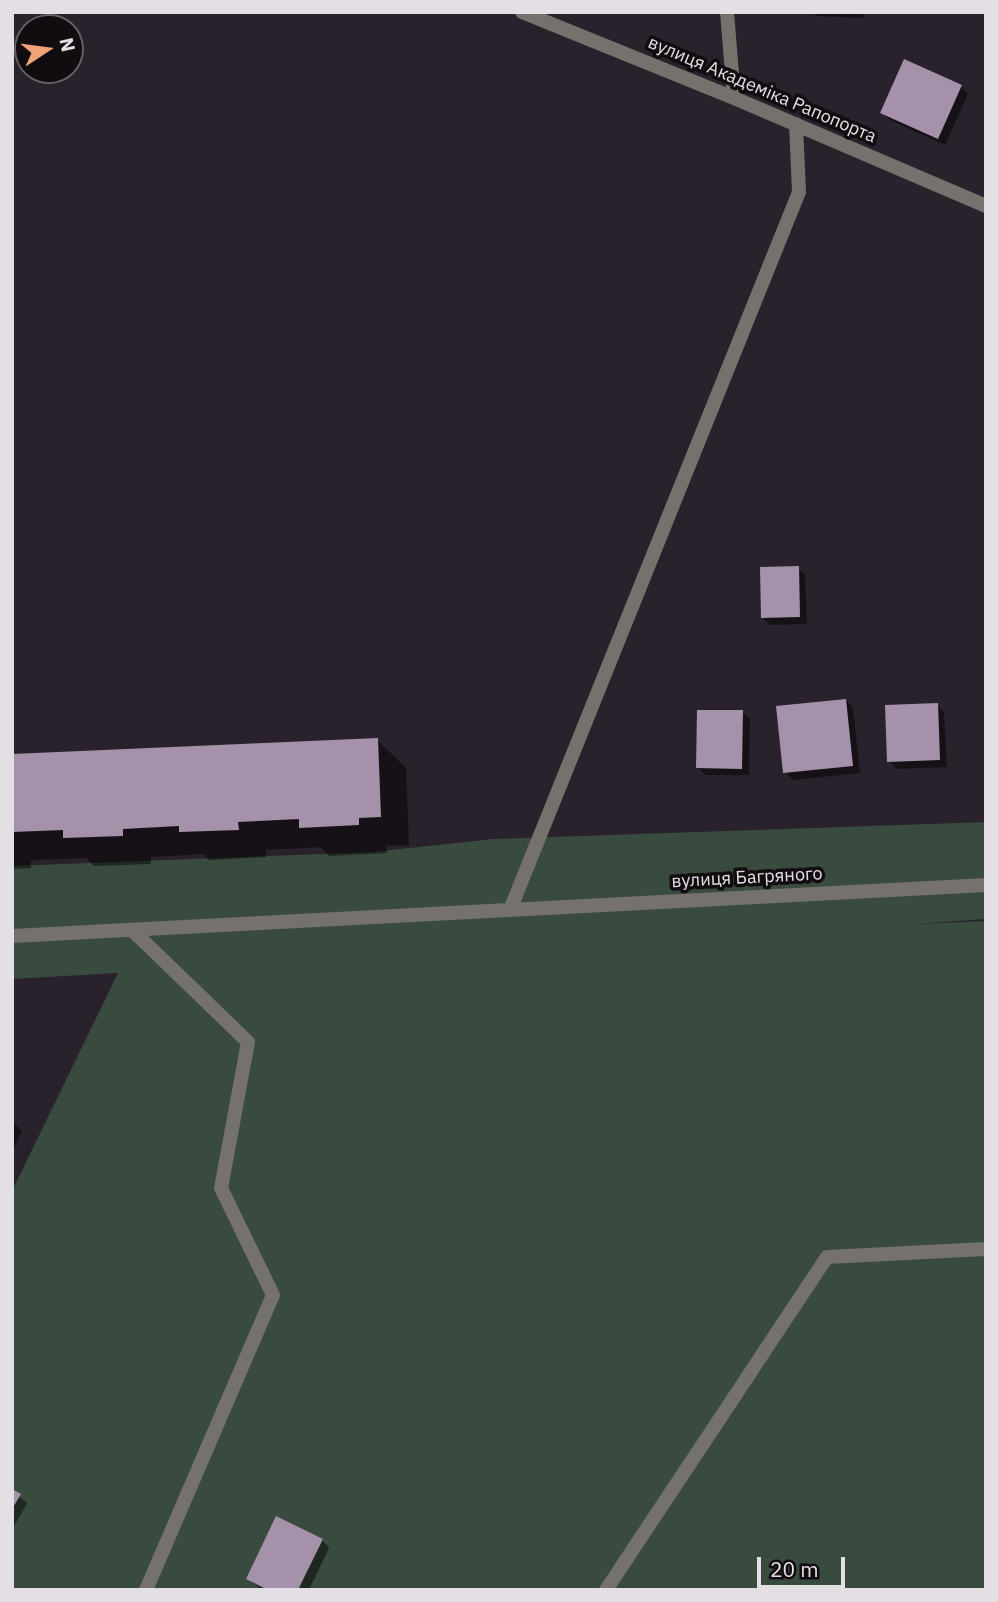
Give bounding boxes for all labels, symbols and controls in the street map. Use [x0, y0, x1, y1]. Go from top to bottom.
north arrow [14, 14, 84, 84]
street label: вулиця Академіка Рапопорта [645, 32, 879, 148]
text: N [54, 35, 81, 54]
street label: вулиця Багряного [671, 863, 823, 893]
scale bar [760, 1542, 848, 1586]
text: 20 m [770, 1555, 819, 1583]

